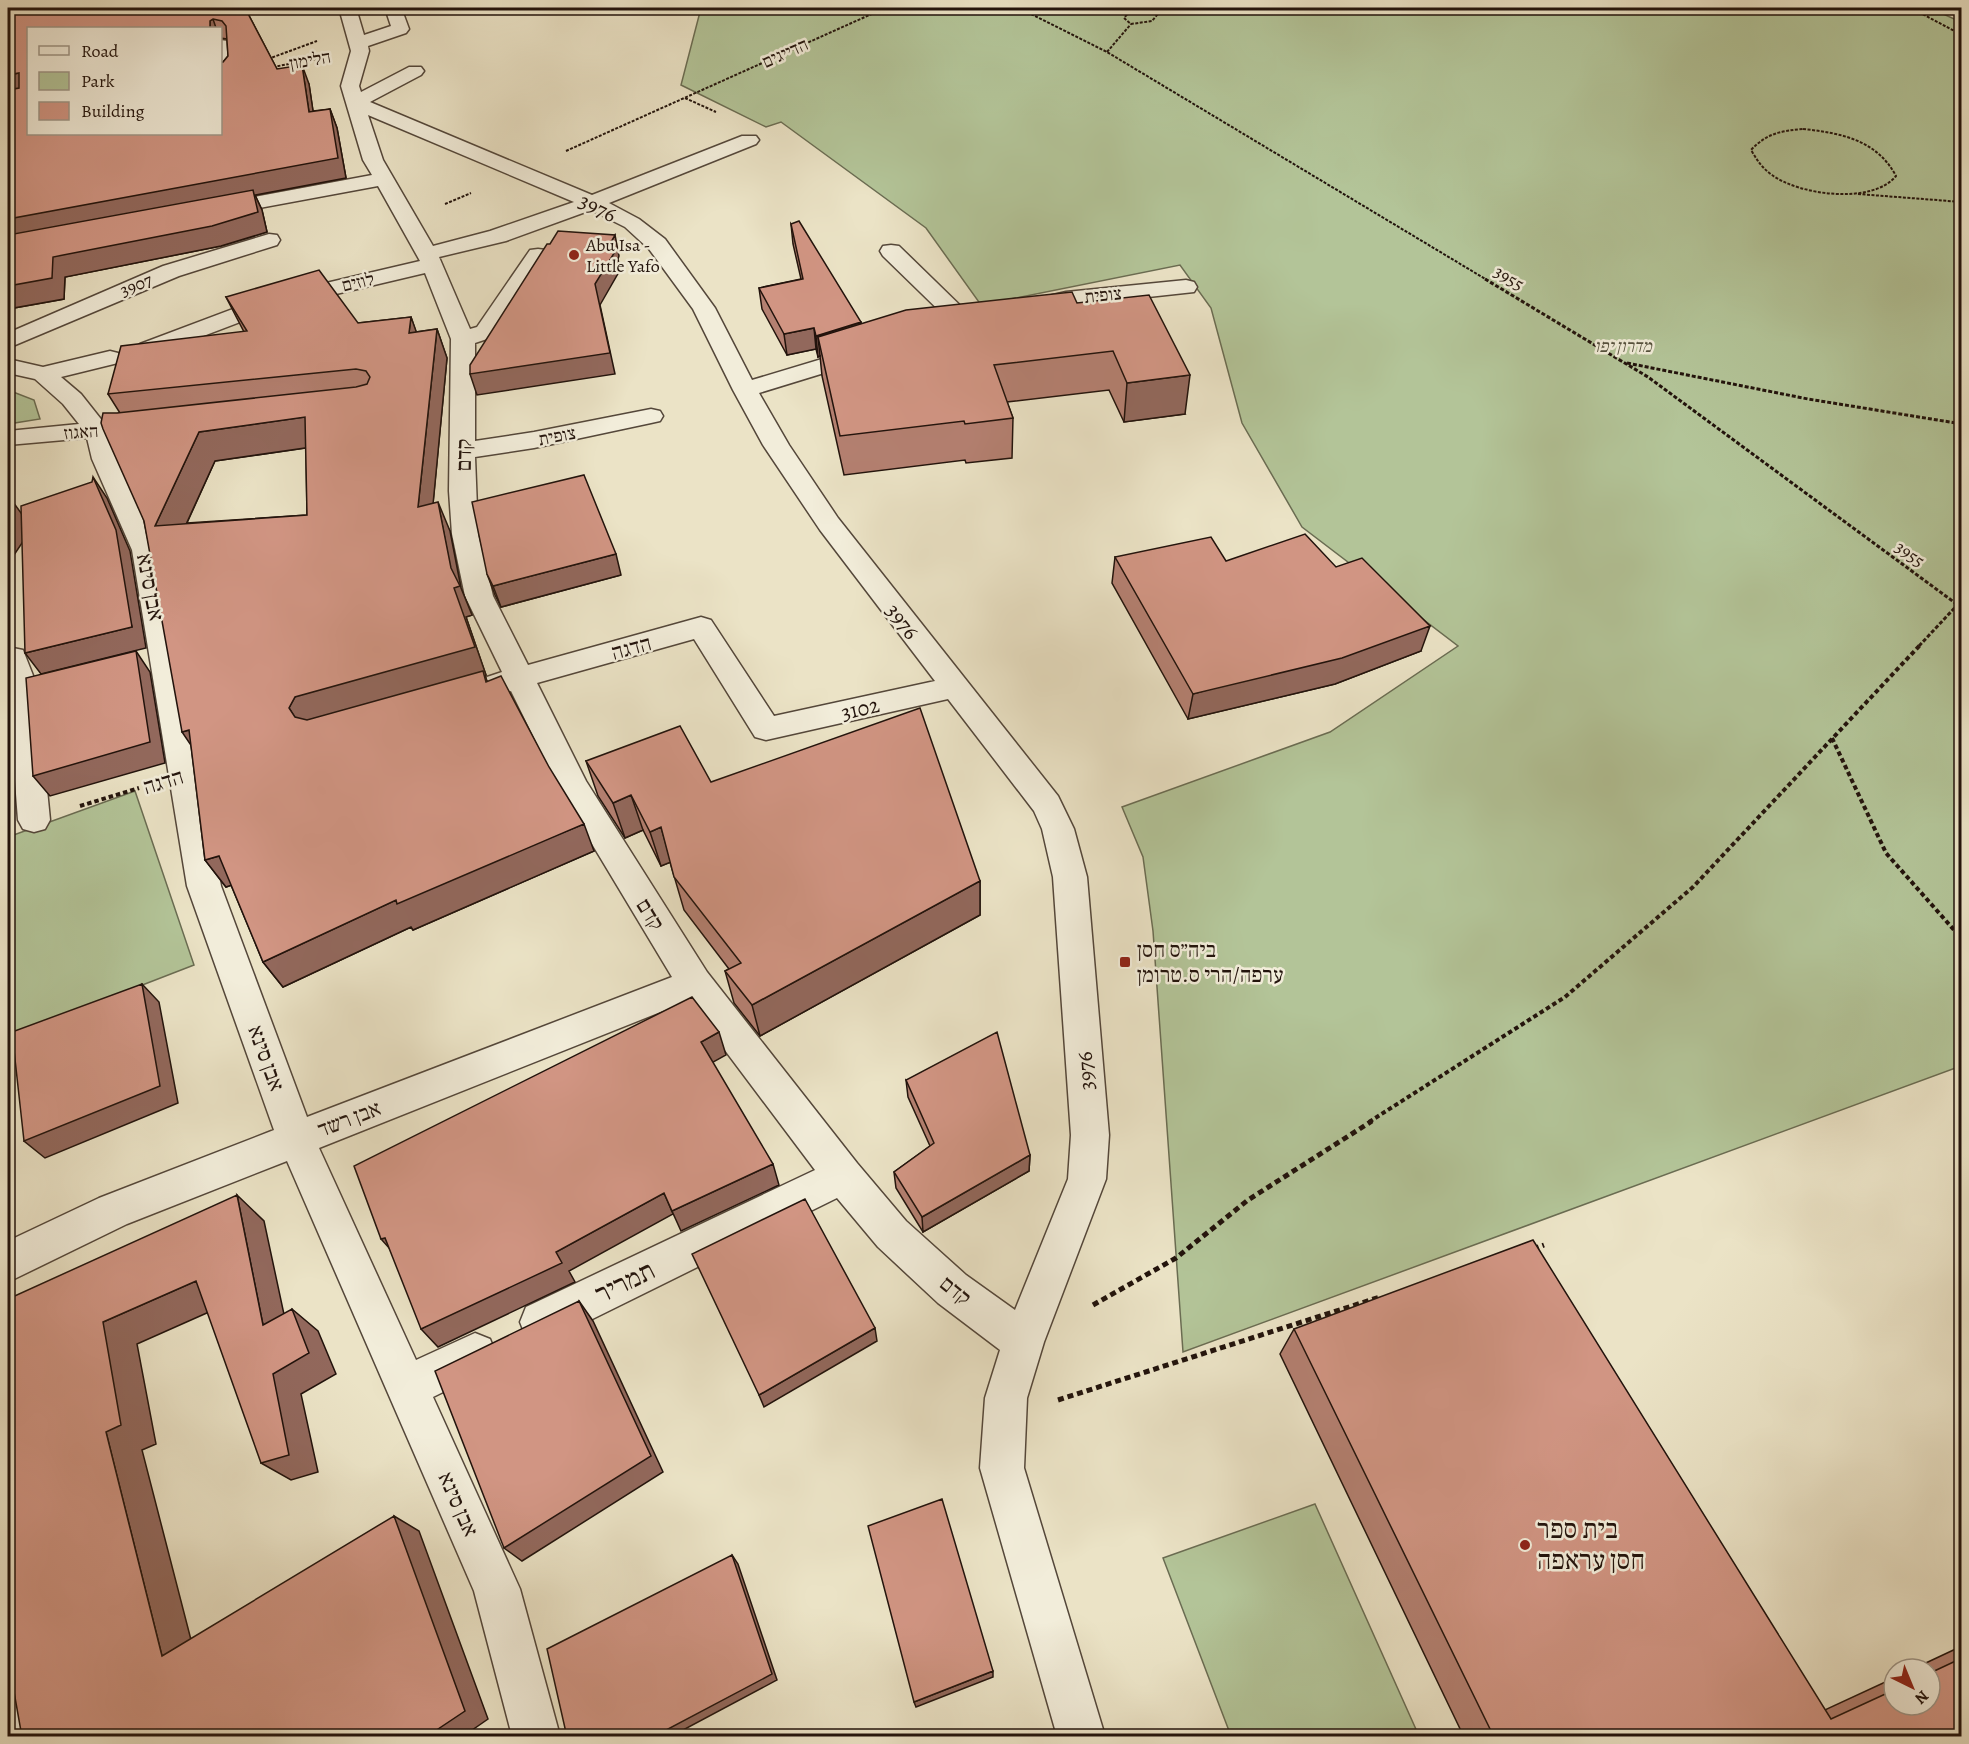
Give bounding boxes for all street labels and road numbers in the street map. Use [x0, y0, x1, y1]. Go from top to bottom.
street label: הדייגים [758, 32, 812, 74]
street label: הלימון [287, 45, 333, 75]
street label: 3976 [574, 186, 621, 230]
street label: 3955 [1489, 260, 1529, 296]
street label: לוזים [339, 267, 377, 297]
street label: 3907 [116, 268, 156, 302]
street label: צופית [1083, 281, 1123, 309]
street label: האגוז [63, 419, 99, 445]
street label: צופית [536, 421, 578, 451]
street label: קדם [449, 438, 479, 472]
street label: 3955 [1890, 535, 1930, 573]
street label: אבן סינא [129, 551, 171, 623]
street label: 3976 [879, 597, 926, 646]
street label: הדגה [608, 628, 655, 668]
street label: 3102 [838, 690, 883, 728]
street label: הדגה [139, 762, 187, 802]
street label: קדם [629, 893, 672, 936]
street label: אבן סינא [240, 1021, 292, 1095]
street label: 3976 [1070, 1051, 1102, 1091]
street label: אבן רשד [313, 1093, 385, 1145]
street label: תמריר [589, 1252, 661, 1312]
street label: קדם [933, 1269, 978, 1313]
street label: אבן סינא [431, 1467, 486, 1541]

